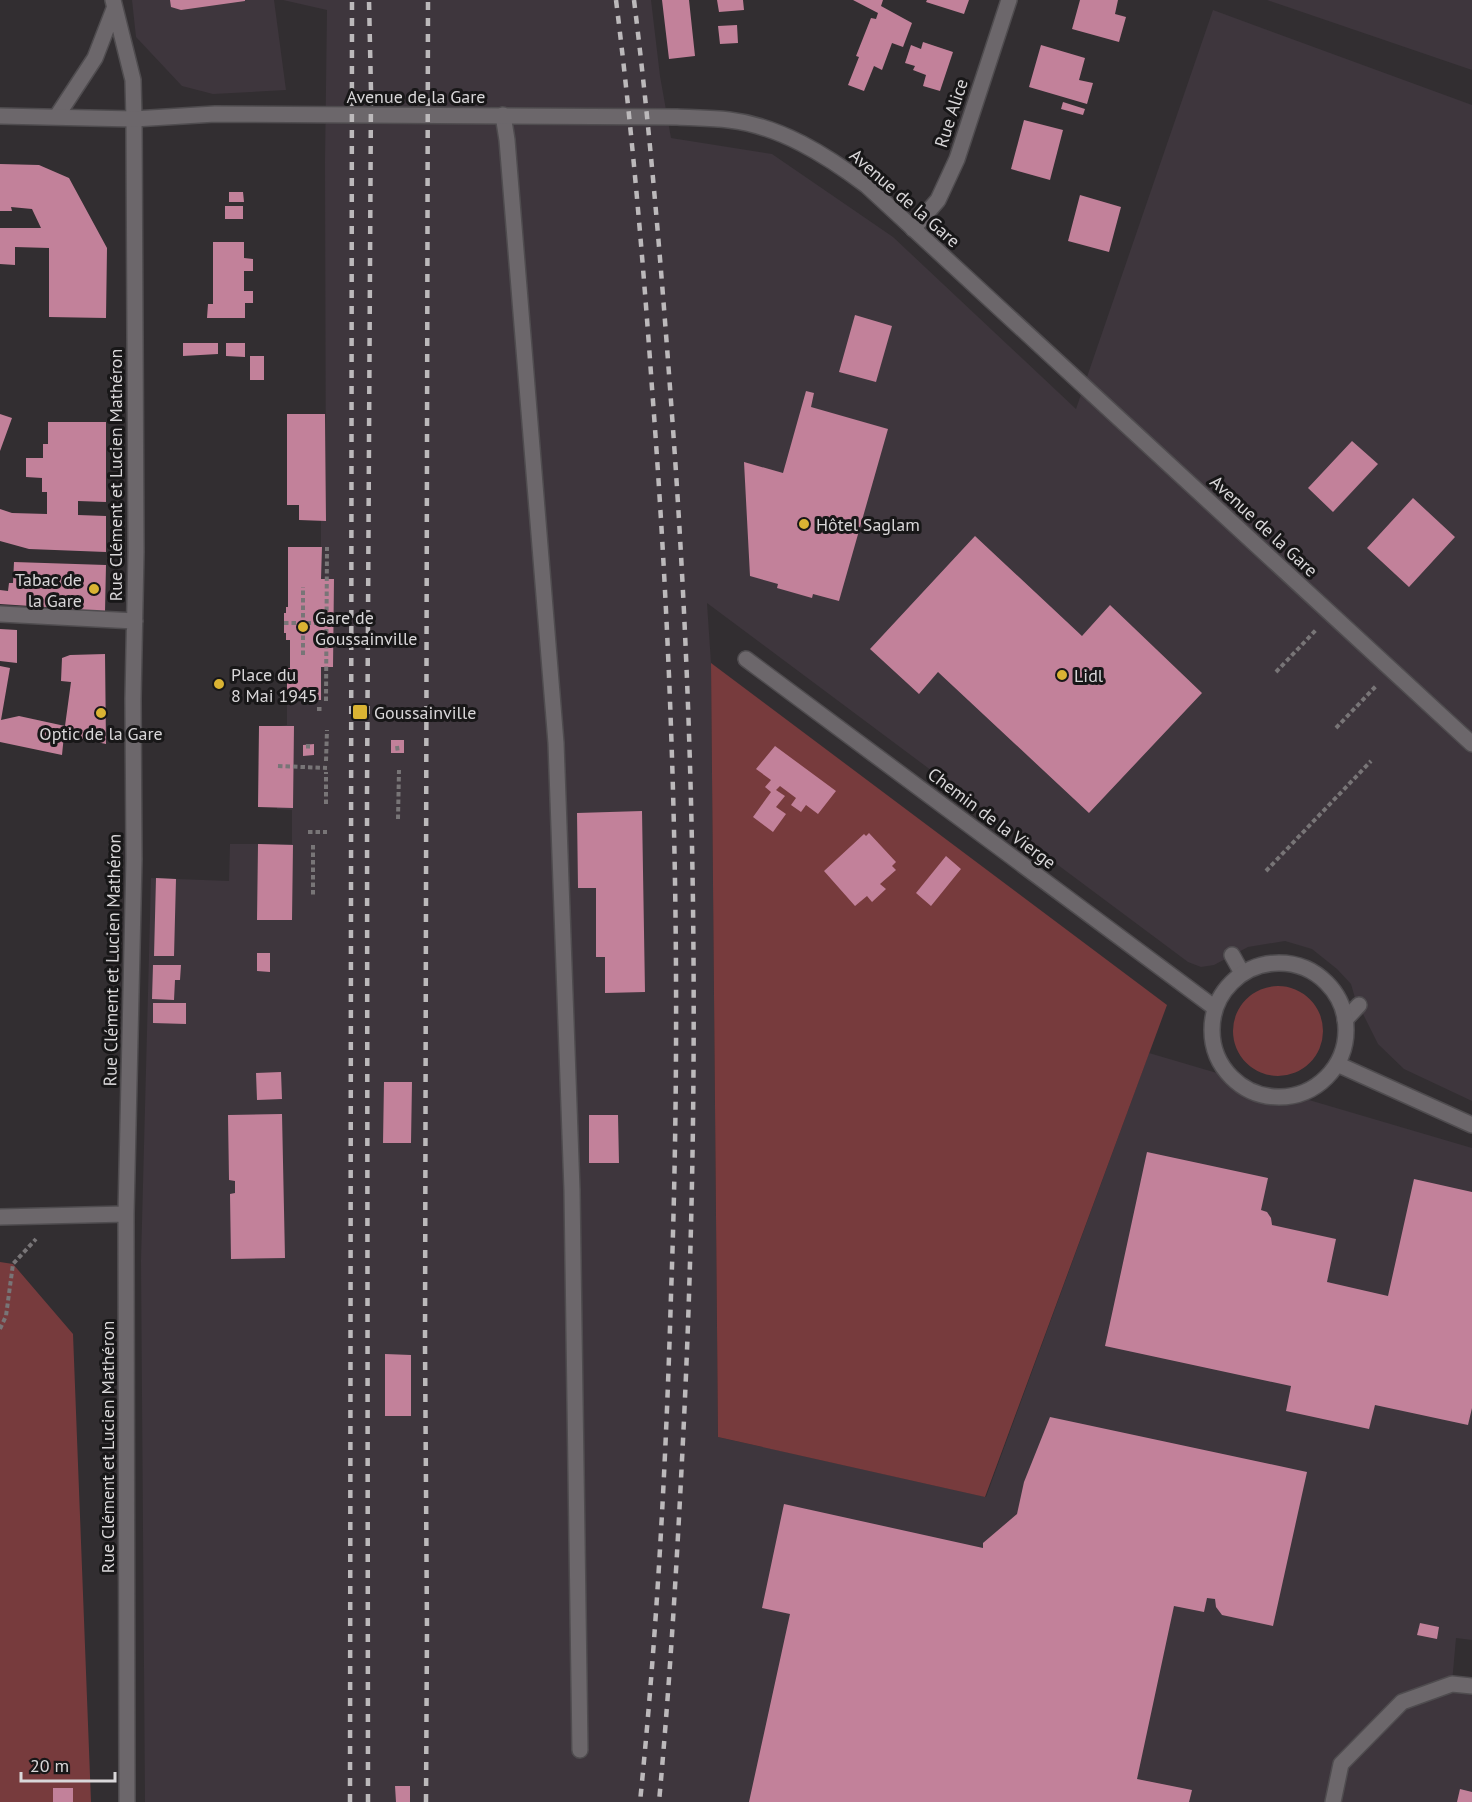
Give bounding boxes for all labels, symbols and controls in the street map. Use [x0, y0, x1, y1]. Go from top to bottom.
street label: Rue Alice [929, 76, 973, 150]
street label: Avenue de la Gare [347, 85, 485, 108]
street label: Avenue de la Gare [845, 144, 965, 252]
street label: Rue Clément et Lucien Mathéron [104, 349, 127, 601]
street label: Avenue de la Gare [1205, 470, 1323, 582]
place label: Hôtel Saglam [816, 513, 920, 536]
marker: Hôtel Saglam [797, 517, 811, 531]
place label: Tabac de la Gare [15, 568, 82, 612]
marker: Tabac de la Gare [87, 582, 101, 596]
place label: Gare de Goussainville [315, 606, 417, 650]
marker: Gare de Goussainville [296, 620, 310, 634]
place label: Place du 8 Mai 1945 [231, 663, 318, 707]
place label: Lidl [1074, 664, 1104, 687]
marker: Lidl [1055, 668, 1069, 682]
marker: Place du 8 Mai 1945 [212, 677, 226, 691]
place label: Goussainville [374, 701, 476, 724]
marker: Goussainville [351, 703, 369, 721]
marker: Optic de la Gare [94, 706, 108, 720]
place label: Optic de la Gare [39, 722, 163, 745]
street label: Chemin de la Vierge [923, 762, 1061, 874]
street label: Rue Clément et Lucien Mathéron [98, 833, 126, 1087]
street label: Rue Clément et Lucien Mathéron [96, 1321, 119, 1573]
scale bar [21, 1745, 116, 1783]
text: 20 m [30, 1754, 69, 1777]

